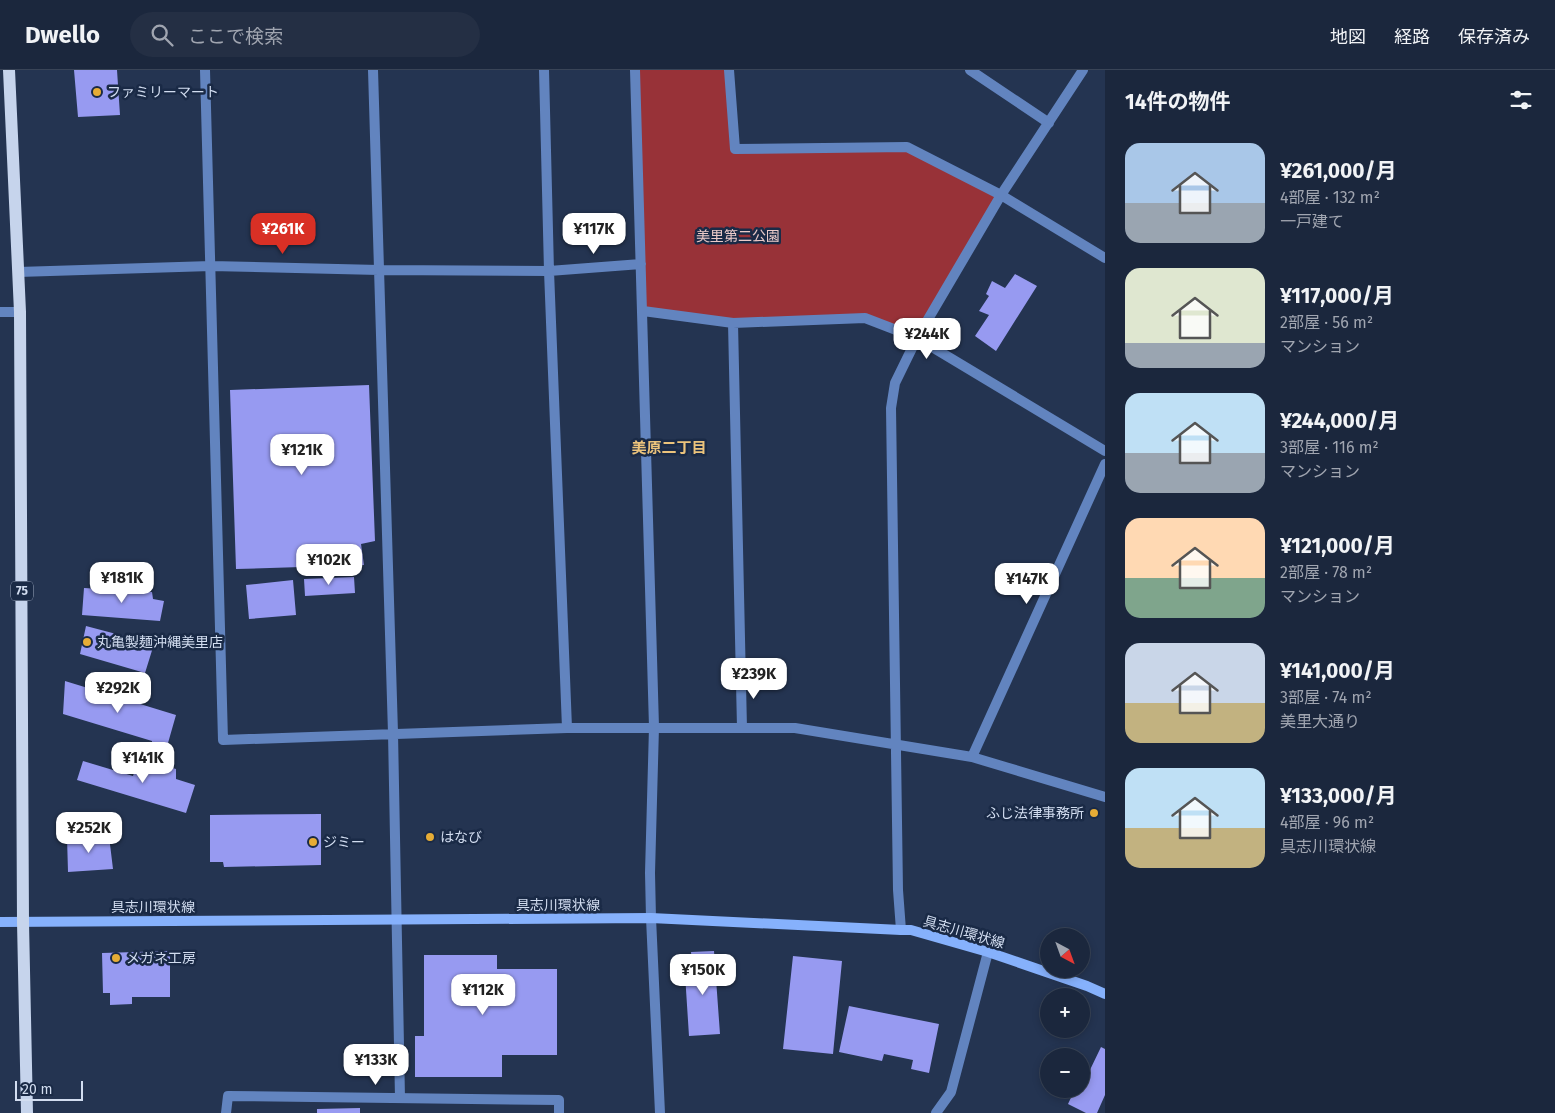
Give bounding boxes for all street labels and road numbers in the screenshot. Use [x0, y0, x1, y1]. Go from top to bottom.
road number: 75 [11, 582, 33, 600]
street label: 具志川環状線 [516, 897, 600, 914]
street label: 具志川環状線 [111, 899, 195, 916]
street label: 具志川環状線 [921, 913, 1007, 952]

